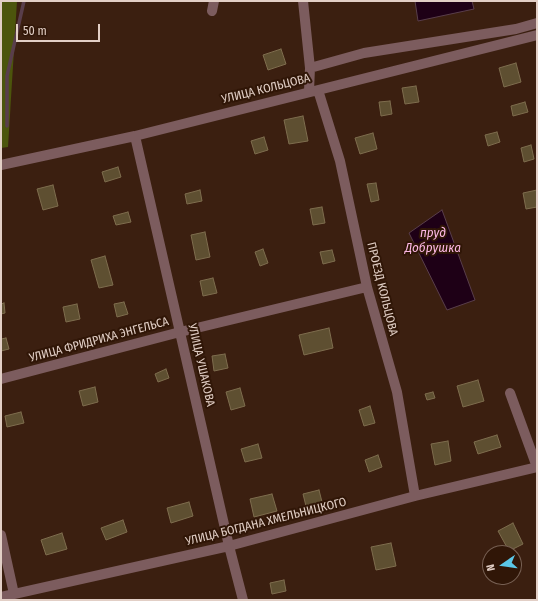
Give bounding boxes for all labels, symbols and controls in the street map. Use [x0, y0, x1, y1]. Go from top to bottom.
scale bar [18, 16, 102, 42]
text: 50 m [23, 24, 47, 38]
street label: УЛИЦА КОЛЬЦОВА [220, 71, 312, 107]
water label: пруд Добрушка [405, 225, 461, 256]
street label: ПРОЕЗД КОЛЬЦОВА [363, 241, 401, 337]
street label: УЛИЦА ФРИДРИХА ЭНГЕЛЬСА [28, 314, 170, 366]
street label: УЛИЦА УШАКОВА [184, 322, 218, 408]
street label: УЛИЦА БОГДАНА ХМЕЛЬНИЦКОГО [184, 495, 348, 549]
north arrow [482, 545, 522, 585]
text: N [484, 563, 498, 572]

